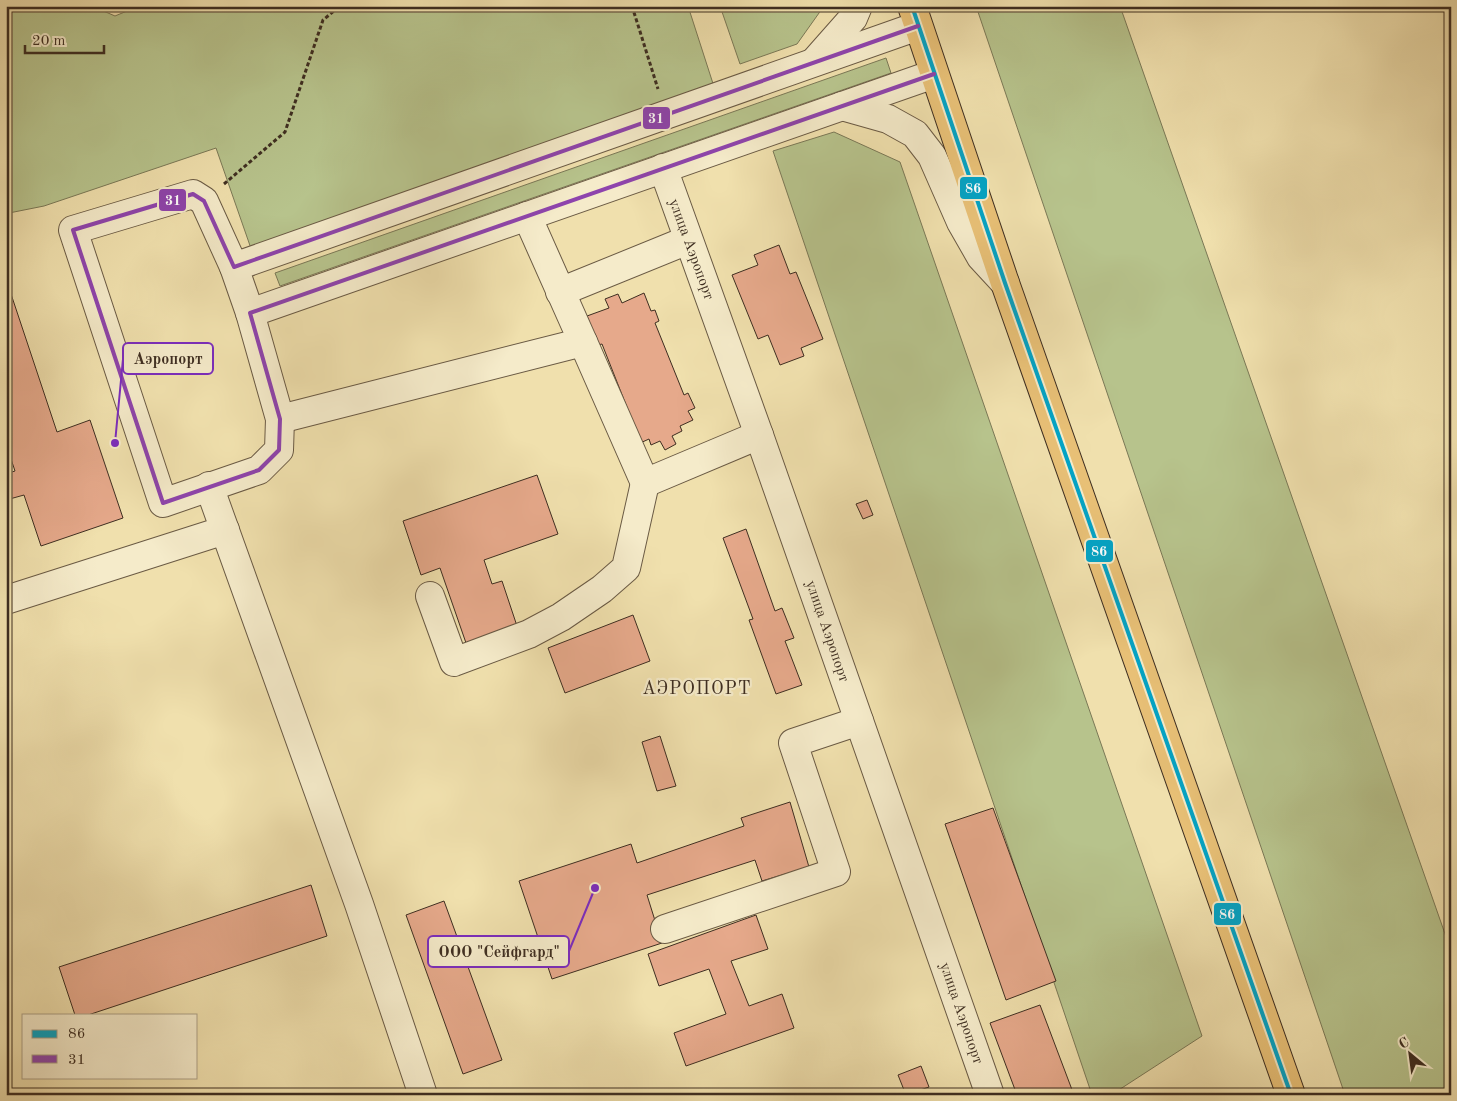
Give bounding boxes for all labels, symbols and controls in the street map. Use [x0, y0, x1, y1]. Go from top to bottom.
scale bar [25, 22, 104, 54]
text: 20 m [32, 34, 66, 49]
line badge: 31 [642, 106, 671, 130]
text: 31 [648, 112, 664, 126]
line badge: 86 [959, 176, 988, 200]
text: 86 [965, 182, 981, 196]
line badge: 31 [158, 188, 187, 212]
text: 31 [165, 194, 181, 208]
street label: улица Аэропорт [665, 197, 716, 302]
callout: Аэропорт [123, 343, 213, 374]
text: Аэропорт [133, 352, 203, 368]
line badge: 86 [1085, 539, 1114, 563]
text: 86 [1091, 545, 1107, 559]
street label: улица Аэропорт [802, 579, 851, 684]
district label: АЭРОПОРТ [642, 680, 752, 698]
line badge: 86 [1213, 902, 1242, 926]
text: 86 [1219, 908, 1235, 922]
callout: ООО "Сейфгард" [428, 936, 569, 967]
text: ООО "Сейфгард" [438, 945, 560, 961]
street label: улица Аэропорт [936, 961, 985, 1066]
legend [22, 1014, 198, 1078]
text: 86 [68, 1027, 85, 1042]
north arrow [1384, 1028, 1434, 1078]
text: С [1397, 1035, 1412, 1052]
text: 31 [68, 1053, 85, 1068]

